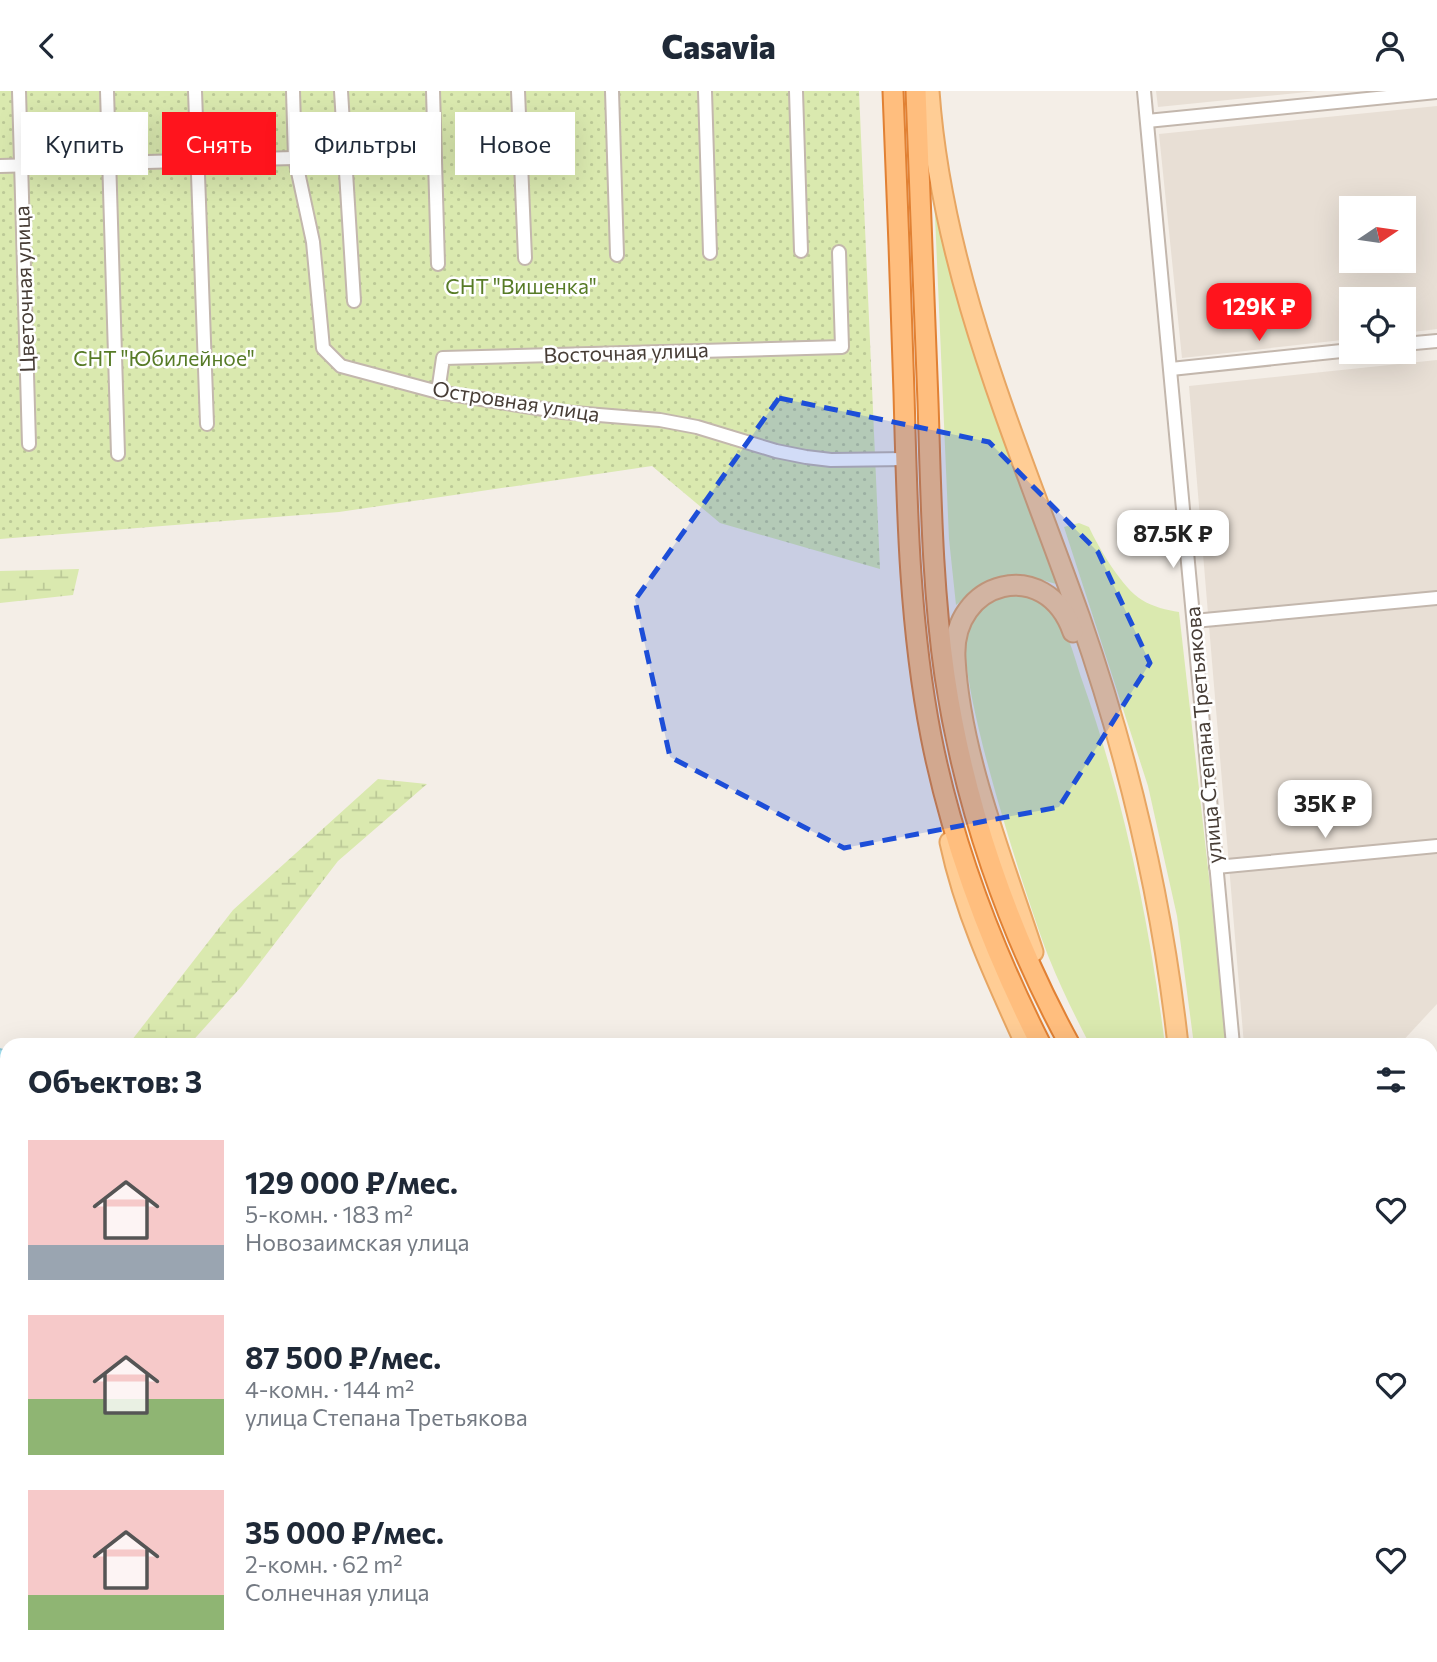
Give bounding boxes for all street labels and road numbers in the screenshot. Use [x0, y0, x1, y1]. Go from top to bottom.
street label: Цветочная улица [8, 205, 39, 373]
street label: Восточная улица [543, 336, 709, 367]
street label: Островная улица [431, 375, 602, 426]
street label: улица Степана Третьякова [1179, 605, 1226, 865]

